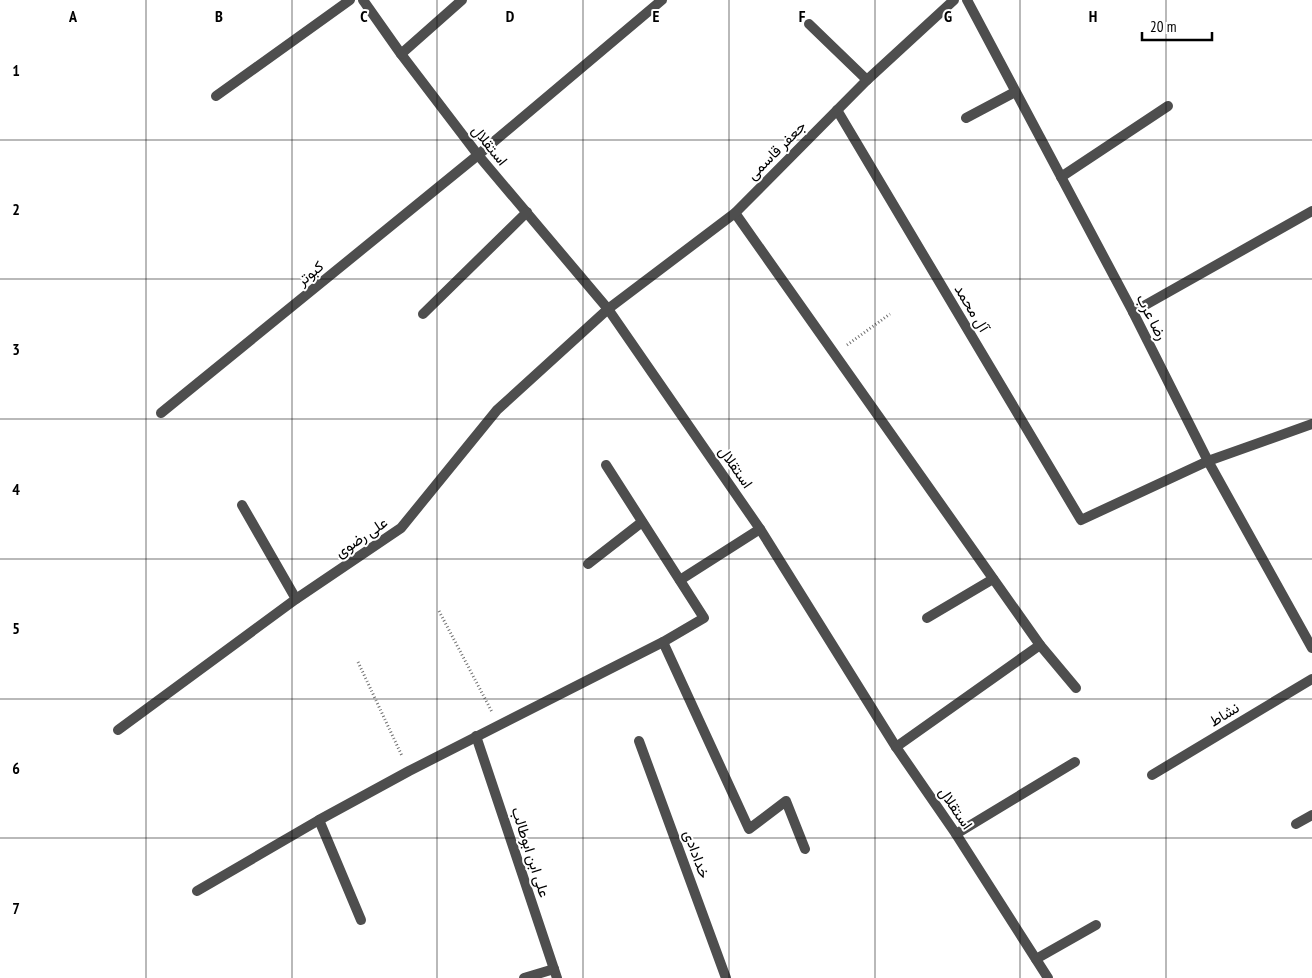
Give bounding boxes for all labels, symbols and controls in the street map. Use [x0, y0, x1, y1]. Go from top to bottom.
text: A [68, 6, 78, 26]
text: B [215, 6, 223, 26]
text: C [360, 6, 368, 26]
text: D [506, 6, 515, 26]
text: E [653, 6, 660, 26]
text: F [799, 6, 806, 26]
text: G [944, 6, 952, 26]
text: H [1089, 6, 1097, 26]
scale bar [1142, 10, 1212, 42]
text: 20 m [1150, 17, 1176, 36]
text: 1 [12, 60, 20, 80]
street label: جعفر قاسمی [742, 116, 810, 184]
street label: استقلال [468, 121, 512, 169]
text: 2 [12, 199, 20, 219]
street label: کبوتر [292, 256, 327, 290]
street label: آل محمد [950, 281, 994, 337]
street label: رضا عرب [1132, 291, 1172, 343]
text: 3 [12, 339, 20, 359]
street label: استقلال [715, 442, 757, 492]
text: 4 [12, 479, 20, 499]
street label: علی رضوی [331, 512, 392, 562]
text: 5 [12, 618, 20, 638]
street label: نشاط [1205, 698, 1243, 730]
text: 6 [12, 758, 20, 778]
street label: استقلال [935, 783, 977, 833]
street label: علی ابن ابوطالب [506, 804, 555, 900]
street label: خدادادی [679, 827, 714, 881]
text: 7 [12, 898, 20, 918]

